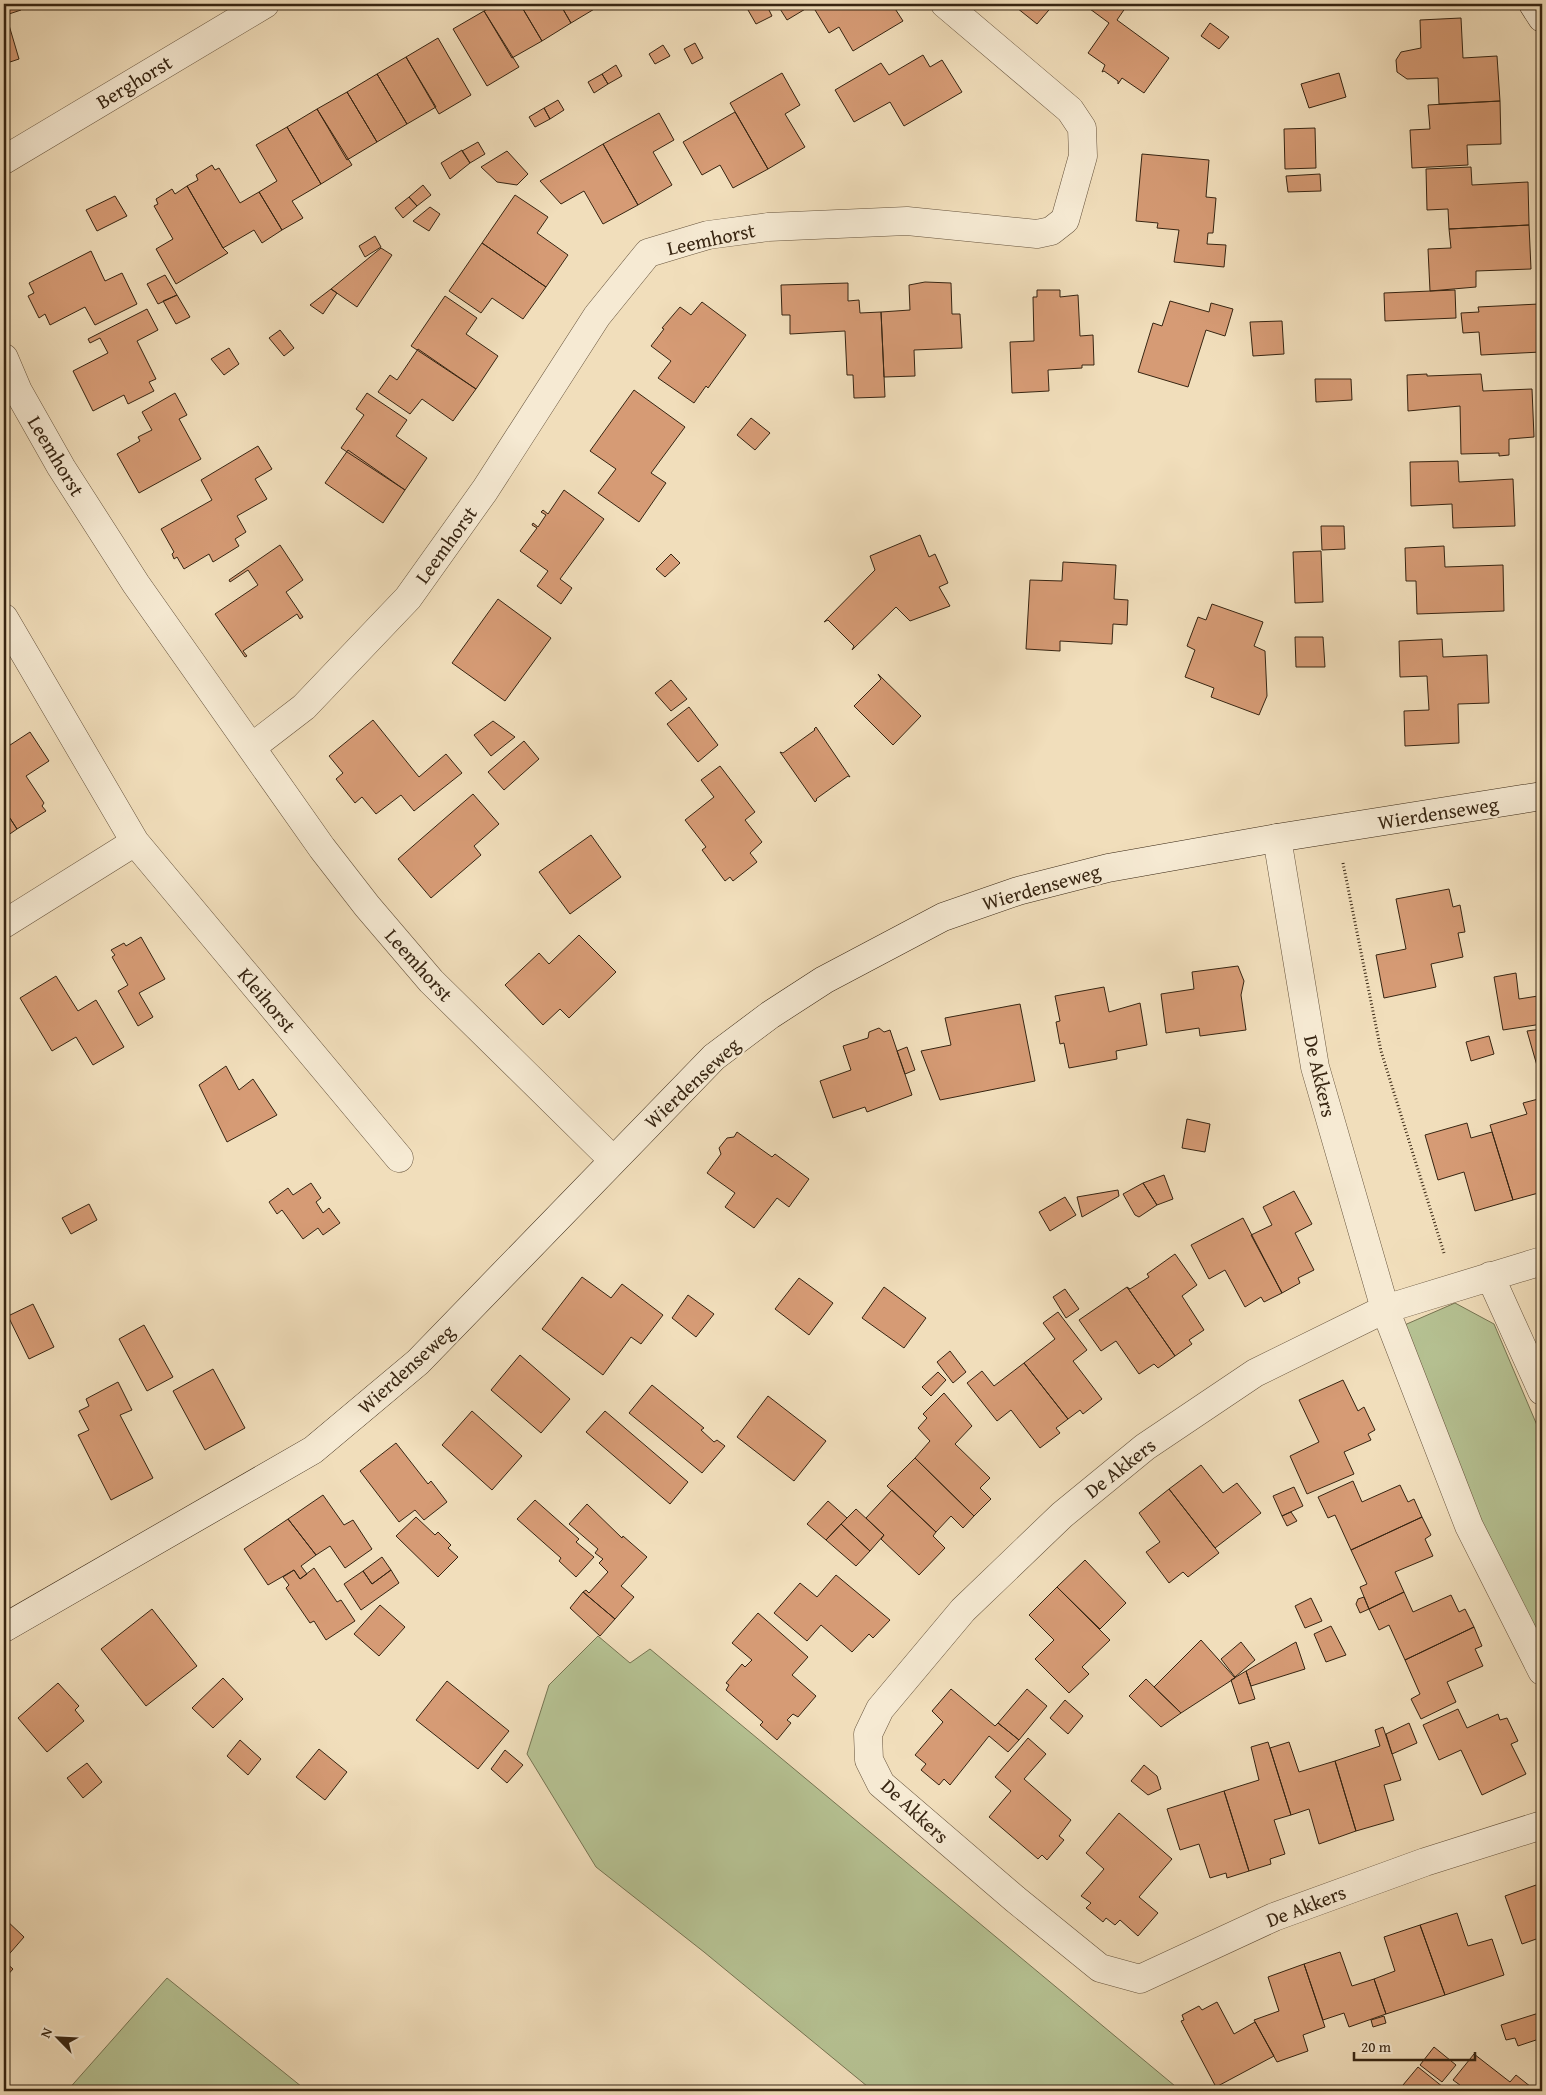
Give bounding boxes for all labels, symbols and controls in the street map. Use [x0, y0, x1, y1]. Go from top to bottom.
street label: Berghorst [90, 48, 177, 116]
street label: Leemhorst [664, 215, 758, 262]
street label: Leemhorst [21, 410, 92, 502]
street label: Leemhorst [408, 500, 484, 589]
street label: Wierdenseweg [1376, 789, 1500, 836]
street label: Wierdenseweg [978, 856, 1103, 917]
street label: Leemhorst [379, 922, 460, 1008]
street label: Kleihorst [231, 961, 303, 1039]
street label: Wierdenseweg [637, 1030, 746, 1135]
street label: De Akkers [1297, 1032, 1344, 1120]
street label: Wierdenseweg [351, 1317, 461, 1420]
street label: De Akkers [1078, 1430, 1162, 1505]
street label: De Akkers [875, 1772, 956, 1850]
street label: De Akkers [1262, 1877, 1350, 1934]
north arrow [32, 2012, 82, 2062]
text: N [35, 2024, 57, 2041]
scale bar [1354, 2030, 1475, 2062]
text: 20 m [1361, 2036, 1392, 2057]

